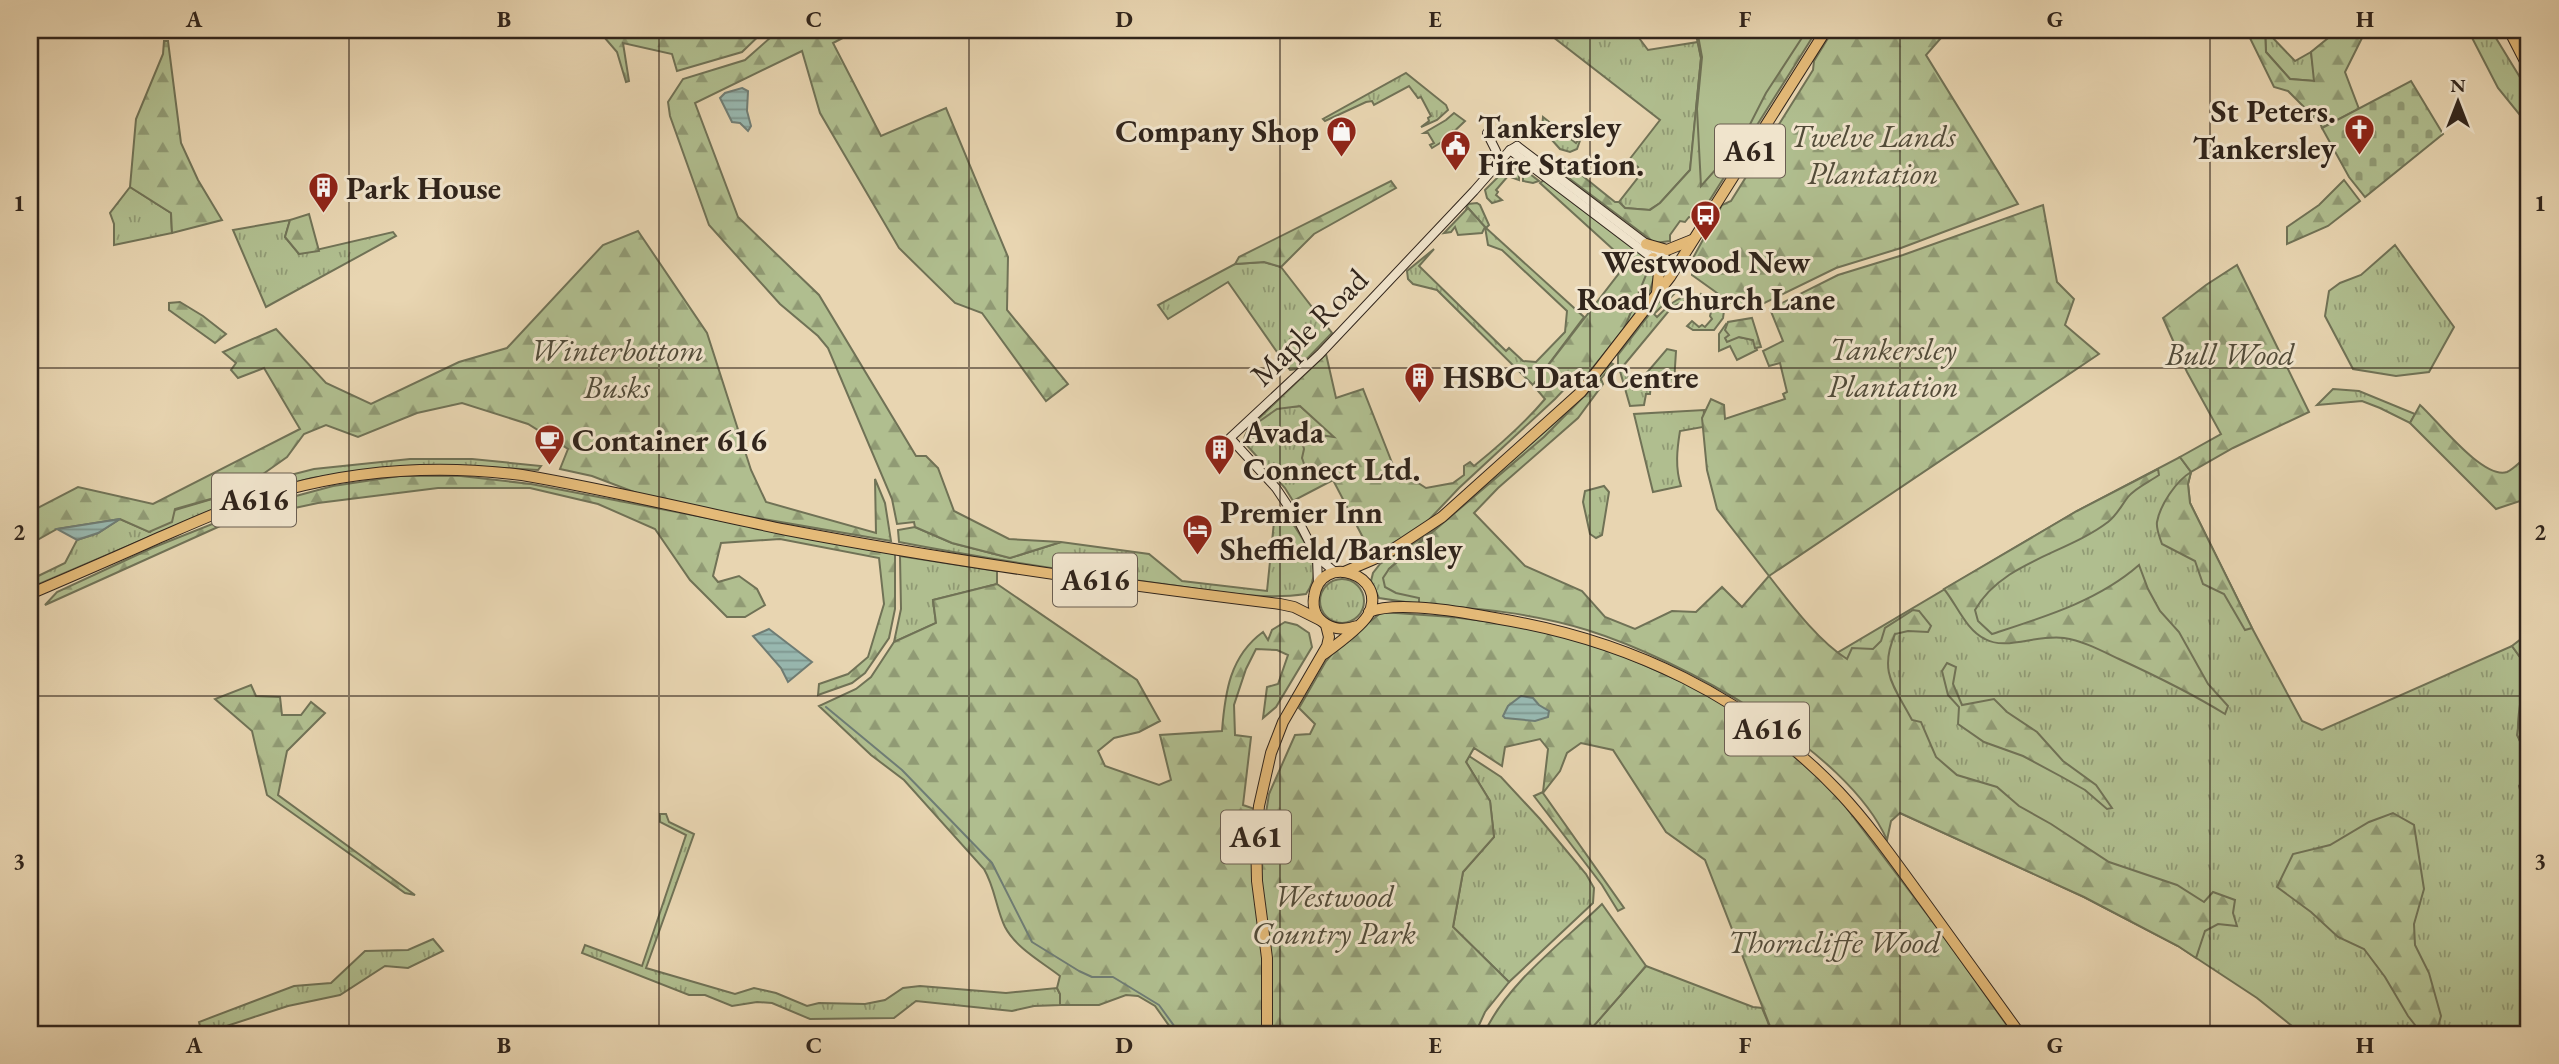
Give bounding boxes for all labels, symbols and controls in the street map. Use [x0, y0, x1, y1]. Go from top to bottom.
text: A [185, 4, 203, 34]
text: B [497, 4, 511, 34]
text: C [806, 4, 822, 34]
text: D [1115, 4, 1133, 34]
text: E [1428, 4, 1442, 34]
text: F [1739, 4, 1752, 34]
text: G [2047, 4, 2063, 34]
text: H [2356, 4, 2374, 34]
north arrow [2422, 66, 2492, 136]
text: N [2450, 73, 2466, 98]
place label: St Peters. Tankersley [2193, 90, 2337, 169]
place label: Tankersley Fire Station. [1478, 106, 1644, 185]
place label: Company Shop [1115, 110, 1319, 152]
church icon: St Peters. Tankersley [2342, 112, 2376, 156]
shop icon: Company Shop [1325, 114, 1359, 158]
park label: Twelve Lands Plantation [1790, 115, 1956, 194]
road number: A61 [1715, 125, 1785, 178]
public building icon: Tankersley Fire Station. [1438, 128, 1472, 172]
place label: Park House [346, 167, 501, 209]
building icon: Park House [306, 171, 340, 215]
text: 1 [13, 188, 25, 218]
text: 1 [2534, 188, 2546, 218]
bus stop icon: Westwood New Road/Church Lane [1689, 198, 1723, 242]
place label: Westwood New Road/Church Lane [1577, 241, 1835, 320]
street label: Maple Road [1241, 258, 1378, 395]
park label: Tankersley Plantation [1827, 328, 1959, 407]
park label: Winterbottom Busks [530, 329, 704, 408]
park label: Bull Wood [2164, 333, 2295, 375]
place label: HSBC Data Centre [1443, 356, 1699, 398]
building icon: HSBC Data Centre [1403, 360, 1437, 404]
place label: Avada Connect Ltd. [1242, 411, 1420, 490]
place label: Container 616 [572, 419, 767, 461]
cafe icon: Container 616 [532, 423, 566, 467]
building icon: Avada Connect Ltd. [1203, 433, 1237, 477]
road number: A616 [212, 474, 296, 526]
place label: Premier Inn Sheffield/Barnsley [1220, 491, 1463, 570]
hotel icon: Premier Inn Sheffield/Barnsley [1180, 513, 1214, 557]
text: 2 [13, 517, 25, 547]
text: 2 [2534, 517, 2546, 547]
road number: A616 [1053, 554, 1137, 607]
road number: A616 [1725, 702, 1809, 756]
road number: A61 [1221, 810, 1291, 864]
text: 3 [13, 846, 25, 876]
text: 3 [2534, 846, 2546, 876]
park label: Westwood Country Park [1252, 875, 1417, 954]
park label: Thorncliffe Wood [1727, 921, 1941, 963]
text: A [185, 1030, 203, 1060]
text: B [497, 1030, 511, 1060]
text: C [806, 1030, 822, 1060]
text: D [1115, 1030, 1133, 1060]
text: E [1428, 1030, 1442, 1060]
text: F [1739, 1030, 1752, 1060]
text: G [2047, 1030, 2063, 1060]
text: H [2356, 1030, 2374, 1060]

